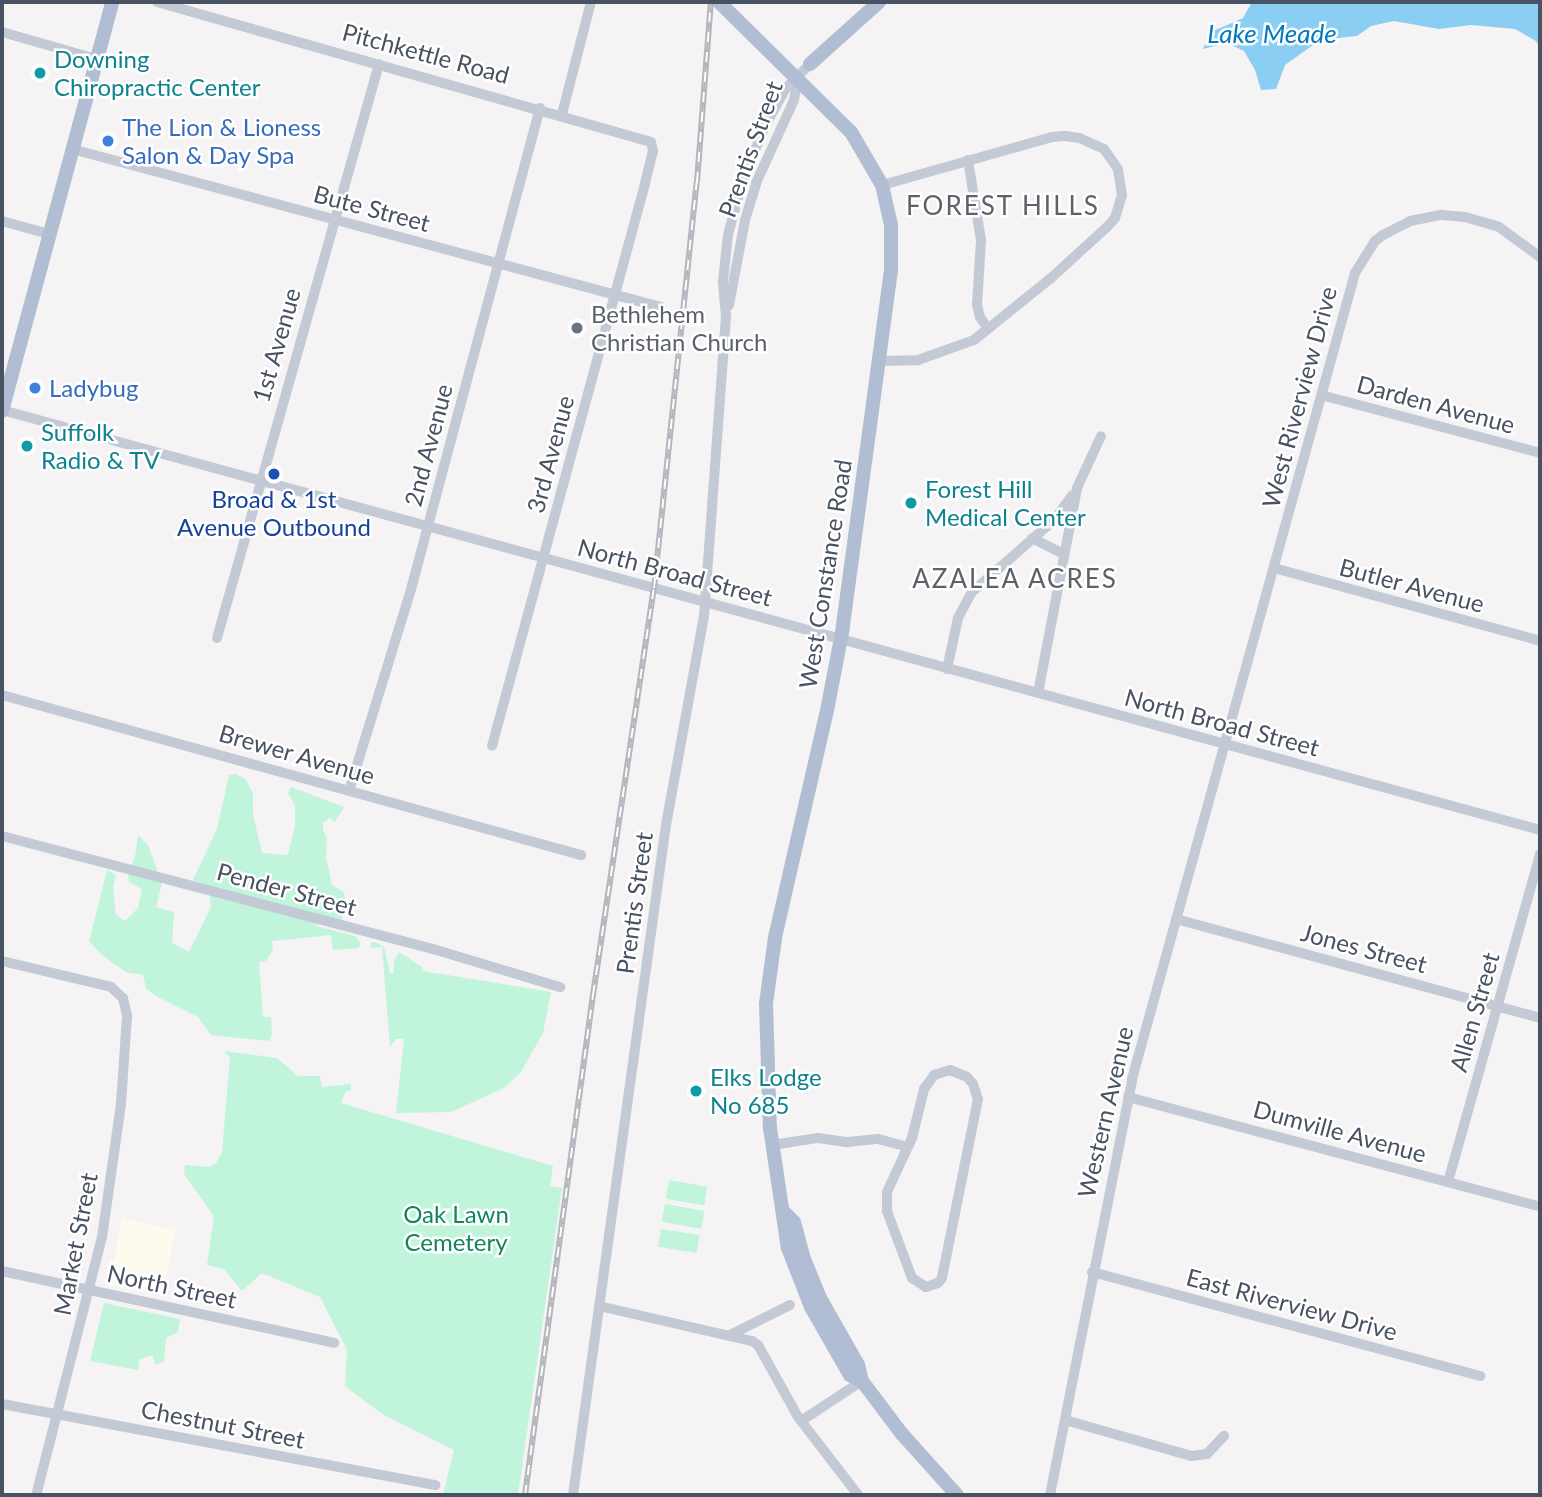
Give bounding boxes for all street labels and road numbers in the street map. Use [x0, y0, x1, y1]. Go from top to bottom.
street label: Pitchkettle Road [339, 17, 513, 89]
street label: Prentis Street [712, 77, 788, 221]
street label: Bute Street [311, 179, 433, 237]
street label: West Riverview Drive [1256, 283, 1342, 511]
street label: 1st Avenue [246, 284, 306, 406]
street label: Darden Avenue [1353, 369, 1519, 439]
street label: 2nd Avenue [398, 380, 458, 510]
street label: 3rd Avenue [520, 392, 580, 516]
street label: West Constance Road [793, 457, 857, 691]
street label: North Broad Street [575, 532, 775, 612]
street label: Butler Avenue [1336, 552, 1488, 618]
street label: North Broad Street [1122, 682, 1322, 762]
street label: Brewer Avenue [215, 718, 379, 790]
street label: Prentis Street [610, 830, 658, 976]
street label: Pender Street [214, 856, 360, 922]
street label: Jones Street [1298, 917, 1430, 979]
street label: Allen Street [1443, 949, 1505, 1075]
street label: Western Avenue [1071, 1023, 1139, 1201]
street label: Dumville Avenue [1250, 1094, 1430, 1168]
street label: Market Street [47, 1170, 103, 1318]
street label: North Street [105, 1258, 239, 1314]
street label: East Riverview Drive [1183, 1262, 1401, 1346]
street label: Chestnut Street [139, 1394, 307, 1454]

